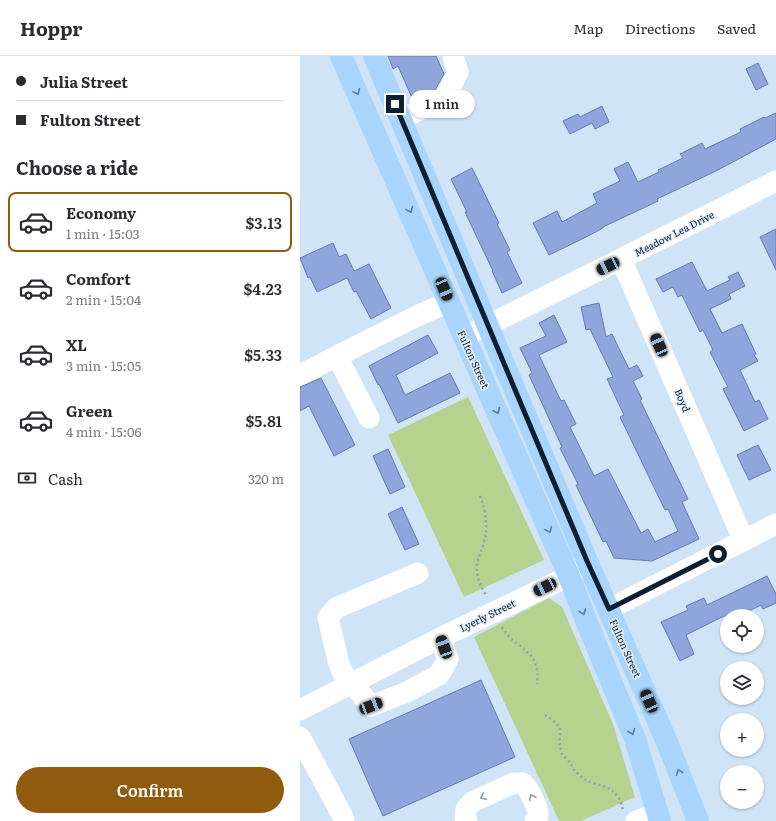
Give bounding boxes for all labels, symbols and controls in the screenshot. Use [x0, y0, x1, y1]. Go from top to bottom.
text: Hoppr [20, 14, 83, 42]
text: Map [573, 18, 603, 38]
text: Directions [625, 18, 695, 38]
text: Saved [717, 18, 756, 38]
text: Julia Street [40, 70, 128, 93]
one-way arrow [352, 87, 360, 95]
callout: 1 min [409, 90, 475, 118]
text: 1 min [425, 94, 459, 113]
route end [386, 95, 404, 113]
text: Fulton Street [40, 108, 141, 131]
text: Choose a ride [16, 154, 138, 181]
text: Economy [66, 201, 136, 224]
icon: car [18, 204, 54, 240]
one-way arrow [405, 206, 413, 214]
street label: Meadow Lea Drive [631, 206, 717, 260]
text: $3.13 [246, 211, 282, 234]
text: 1 min · 15:03 [66, 224, 140, 243]
car [595, 255, 621, 277]
text: Comfort [66, 267, 131, 290]
icon: car [18, 270, 54, 306]
car [434, 276, 454, 302]
text: $4.23 [243, 277, 282, 300]
text: 2 min · 15:04 [66, 290, 141, 309]
street label: Fulton Street [454, 327, 494, 391]
car [649, 332, 669, 358]
text: XL [66, 333, 87, 356]
icon: car [18, 336, 54, 372]
text: $5.33 [244, 343, 282, 366]
text: 3 min · 15:05 [66, 356, 141, 375]
street label: Boyd [671, 386, 695, 414]
text: Green [66, 399, 113, 422]
icon: car [18, 402, 54, 438]
one-way arrow [492, 407, 500, 414]
text: $5.81 [246, 409, 282, 432]
text: 4 min · 15:06 [66, 422, 142, 441]
icon: cash [16, 467, 38, 489]
text: Cash [48, 467, 83, 490]
text: 320 m [248, 469, 284, 488]
one-way arrow [544, 526, 552, 533]
route start [709, 545, 727, 563]
car [532, 576, 558, 598]
street label: Lyerly Street [457, 595, 517, 635]
one-way arrow [578, 609, 586, 616]
map controls [720, 609, 764, 809]
button: locate [720, 609, 764, 653]
street label: Fulton Street [606, 616, 646, 680]
car [434, 634, 454, 660]
button: layers [720, 661, 764, 705]
car [639, 688, 659, 714]
car [358, 696, 384, 716]
button: + [720, 713, 764, 757]
one-way arrow [628, 729, 636, 736]
button: − [720, 765, 764, 809]
button: Confirm [16, 767, 284, 813]
one-way arrow [675, 768, 683, 775]
one-way arrow [479, 792, 487, 800]
one-way arrow [528, 794, 536, 801]

